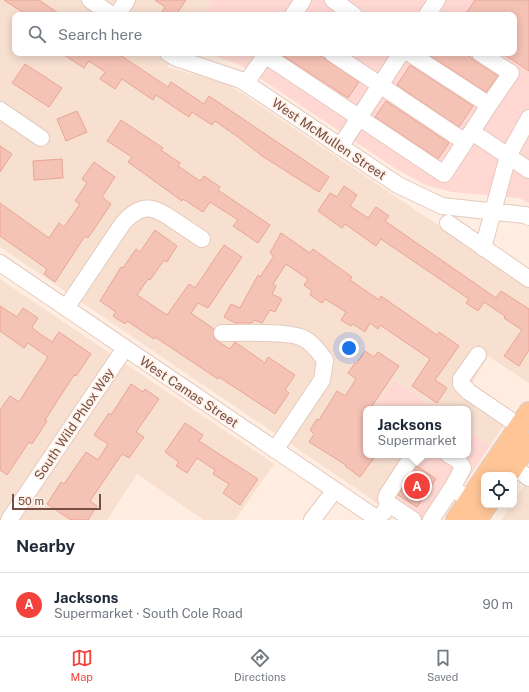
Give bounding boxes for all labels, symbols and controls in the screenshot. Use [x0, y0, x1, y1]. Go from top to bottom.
search box [12, 12, 517, 56]
icon: search [26, 23, 48, 45]
text: Search here [58, 26, 142, 43]
street label: West McMullen Street [269, 95, 389, 183]
your location [339, 338, 359, 358]
street label: West Camas Street [137, 353, 241, 431]
street label: South Wild Phlox Way [31, 365, 117, 483]
popup [363, 406, 471, 458]
text: Jacksons [377, 416, 442, 433]
text: Supermarket [377, 433, 457, 448]
pin: A [404, 471, 430, 501]
map controls [481, 472, 517, 508]
button: locate [481, 472, 517, 508]
scale bar [12, 492, 101, 511]
text: 50 m [18, 495, 44, 507]
text: Nearby [16, 536, 75, 556]
text: Jacksons [54, 589, 118, 606]
text: A [24, 597, 34, 612]
text: 90 m [483, 597, 513, 612]
text: Supermarket · South Cole Road [54, 606, 243, 621]
tab: Map [71, 647, 93, 683]
tab: Directions [234, 647, 286, 683]
tab: Saved [427, 647, 458, 683]

